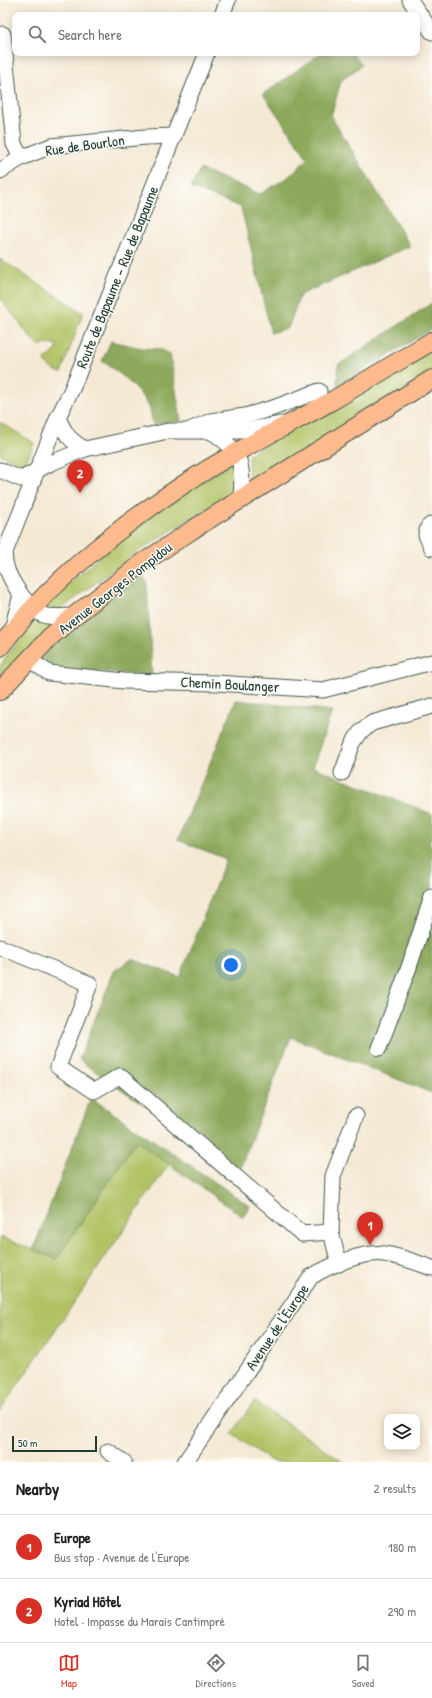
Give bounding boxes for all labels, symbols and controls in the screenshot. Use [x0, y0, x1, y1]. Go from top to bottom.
search box [12, 12, 420, 56]
icon: search [26, 23, 48, 45]
text: Search here [58, 24, 122, 45]
street label: Rue de Bourlon [44, 129, 126, 161]
street label: Route de Bapaume - Rue de Bapaume [71, 183, 163, 371]
pin: 2 [67, 460, 93, 493]
street label: Avenue Georges Pompidou [54, 537, 176, 639]
street label: Chemin Boulanger [180, 671, 280, 697]
your location [221, 955, 241, 975]
pin: 1 [357, 1212, 383, 1245]
street label: Avenue de l'Europe [240, 1280, 314, 1374]
map controls [384, 1414, 420, 1450]
button: layers [384, 1414, 420, 1450]
scale bar [12, 1434, 97, 1453]
text: 50 m [18, 1436, 38, 1450]
text: Nearby [16, 1477, 59, 1500]
text: 2 results [374, 1479, 416, 1497]
text: Europe [54, 1527, 91, 1548]
text: 1 [27, 1538, 31, 1556]
text: 180 m [388, 1538, 416, 1556]
text: Bus stop · Avenue de l'Europe [54, 1548, 189, 1566]
text: Kyriad Hôtel [54, 1591, 121, 1612]
text: 2 [26, 1602, 32, 1620]
text: 290 m [387, 1602, 416, 1620]
text: Hotel · Impasse du Marais Cantimpré [54, 1612, 225, 1630]
tab: Map [58, 1652, 80, 1690]
tab: Directions [196, 1652, 236, 1690]
tab: Saved [352, 1652, 374, 1690]

